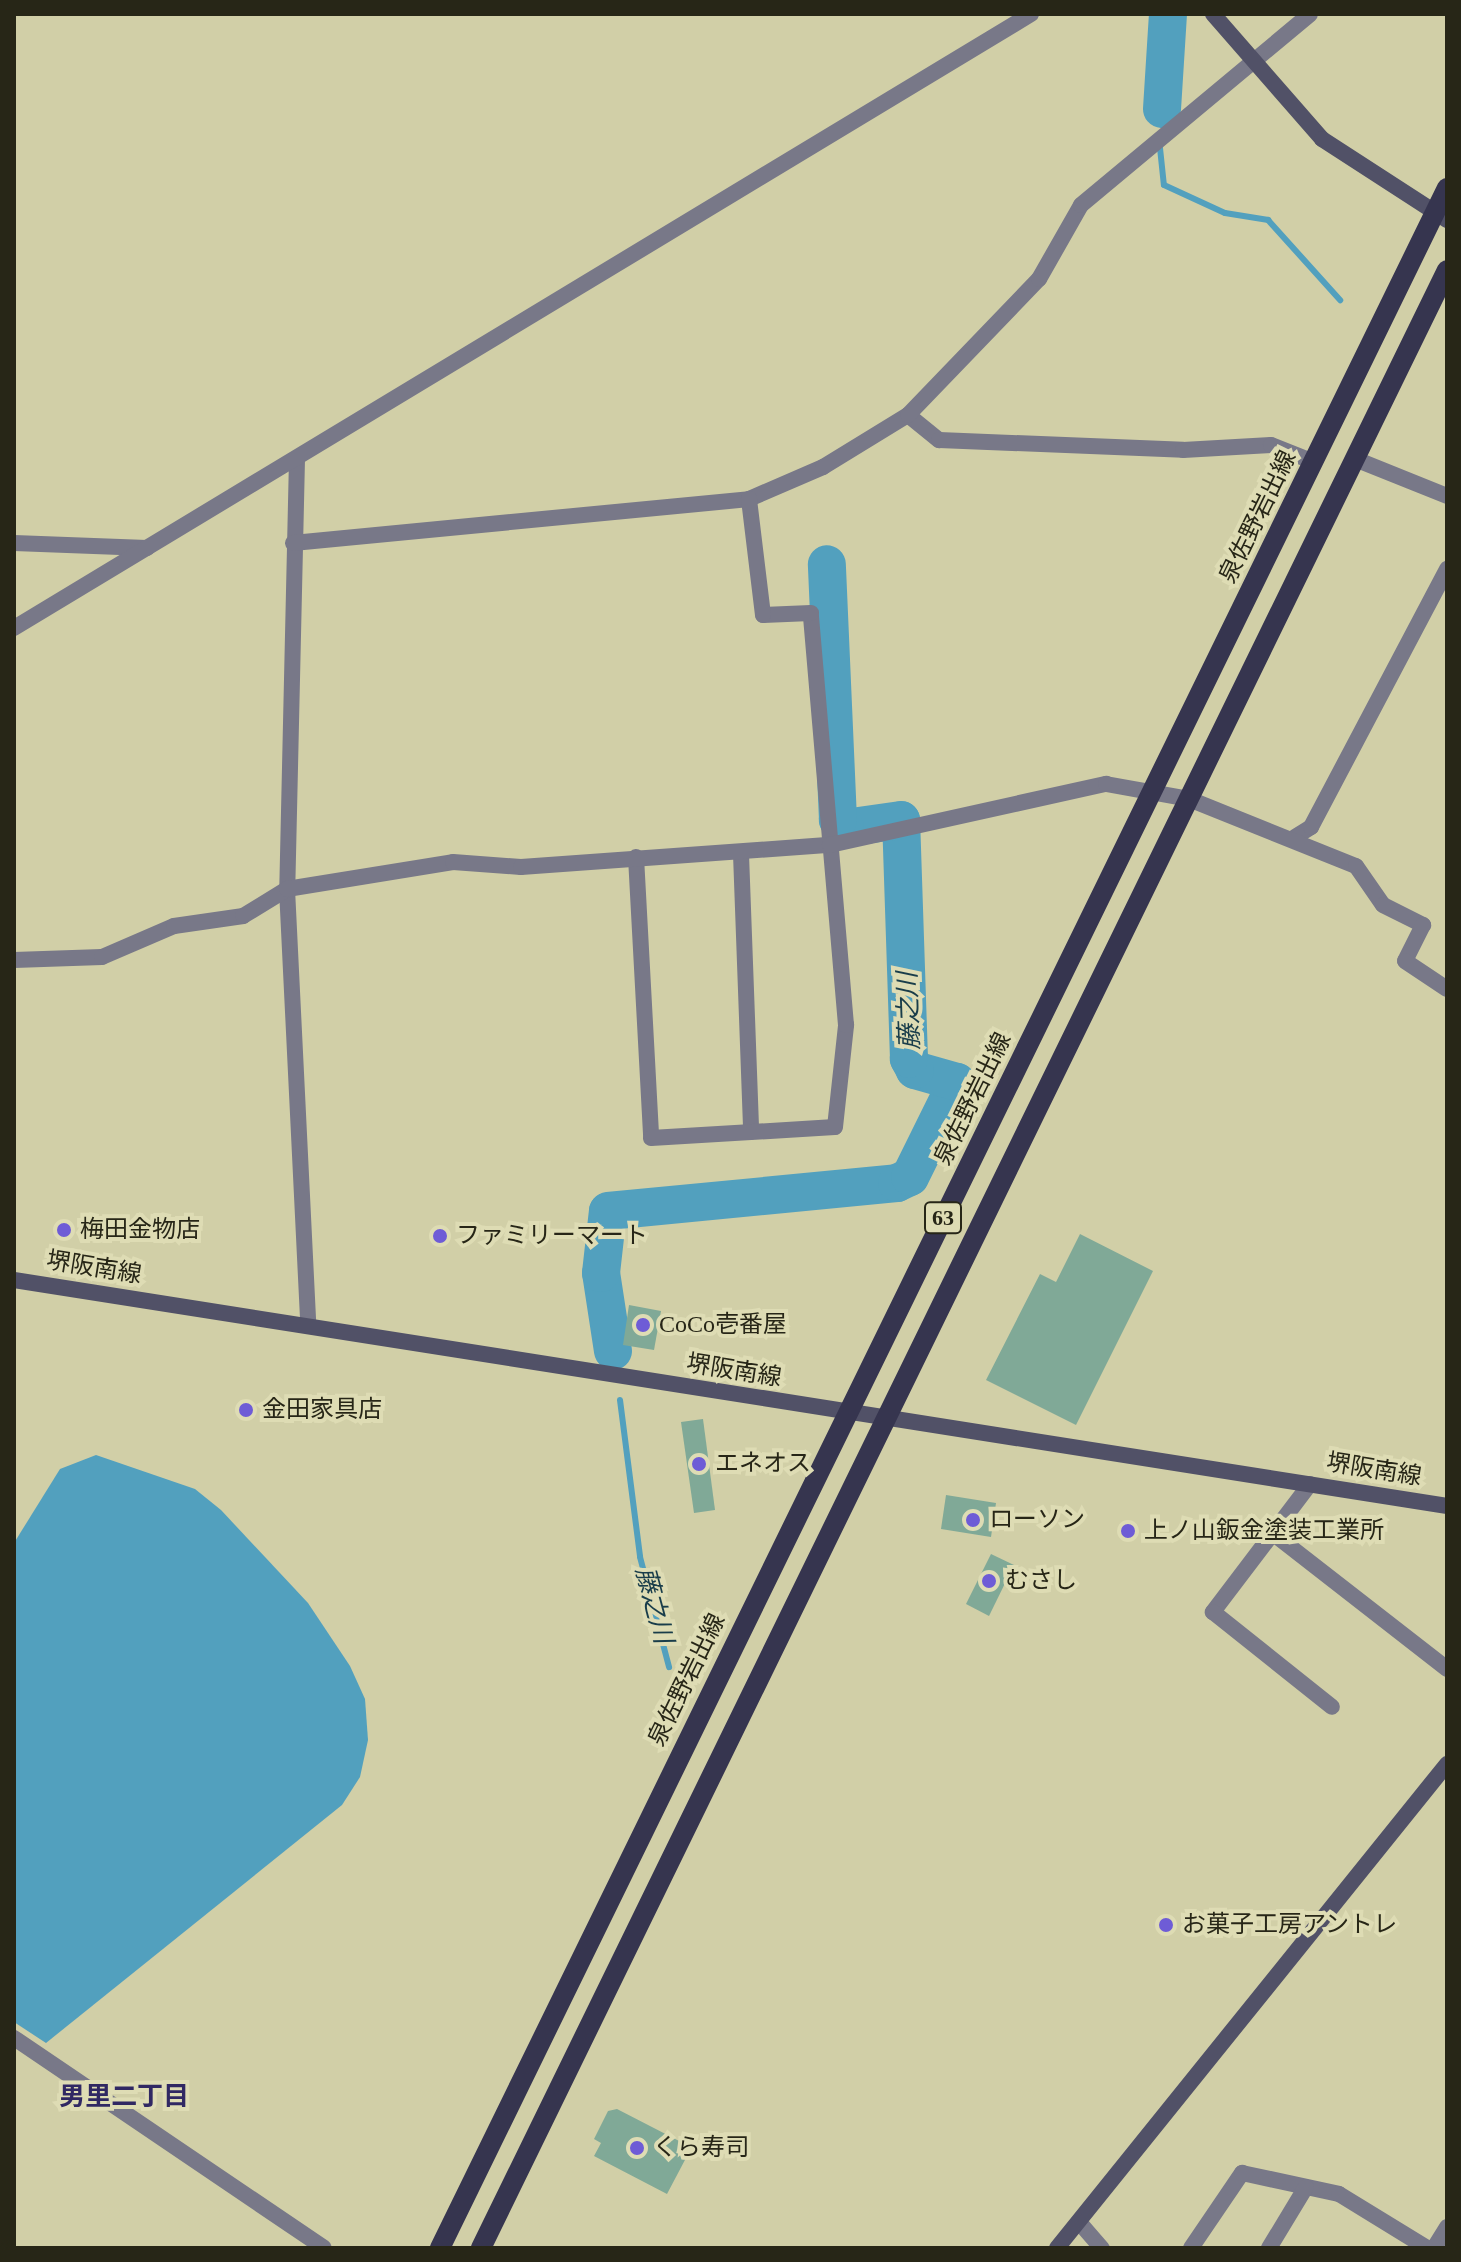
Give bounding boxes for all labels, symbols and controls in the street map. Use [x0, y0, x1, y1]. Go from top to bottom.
street label: 泉佐野岩出線 [1213, 446, 1303, 588]
water label: 藤之川 [892, 971, 926, 1051]
street label: 泉佐野岩出線 [928, 1028, 1018, 1170]
road number: 63 [923, 1200, 963, 1236]
place label: 梅田金物店 [80, 1216, 200, 1244]
marker: 梅田金物店 [55, 1221, 73, 1239]
place label: ファミリーマート [456, 1222, 648, 1250]
marker: ファミリーマート [431, 1227, 449, 1245]
street label: 堺阪南線 [44, 1246, 144, 1290]
place label: CoCo壱番屋 [659, 1311, 787, 1339]
marker: CoCo壱番屋 [634, 1316, 652, 1334]
street label: 堺阪南線 [684, 1349, 784, 1393]
place label: 金田家具店 [262, 1396, 382, 1424]
marker: 金田家具店 [237, 1401, 255, 1419]
street label: 堺阪南線 [1324, 1448, 1424, 1492]
place label: エネオス [715, 1450, 811, 1478]
marker: エネオス [690, 1455, 708, 1473]
place label: ローソン [989, 1506, 1085, 1534]
marker: ローソン [964, 1511, 982, 1529]
place label: 上ノ山鈑金塗装工業所 [1144, 1517, 1384, 1545]
marker: 上ノ山鈑金塗装工業所 [1119, 1522, 1137, 1540]
water label: 藤之川 [629, 1563, 679, 1647]
place label: むさし [1005, 1567, 1077, 1595]
marker: むさし [980, 1572, 998, 1590]
street label: 泉佐野岩出線 [642, 1609, 732, 1751]
place label: お菓子工房アントレ [1182, 1911, 1398, 1939]
marker: お菓子工房アントレ [1157, 1916, 1175, 1934]
district label: 男里二丁目 [59, 2081, 189, 2113]
place label: くら寿司 [653, 2134, 749, 2162]
marker: くら寿司 [628, 2139, 646, 2157]

